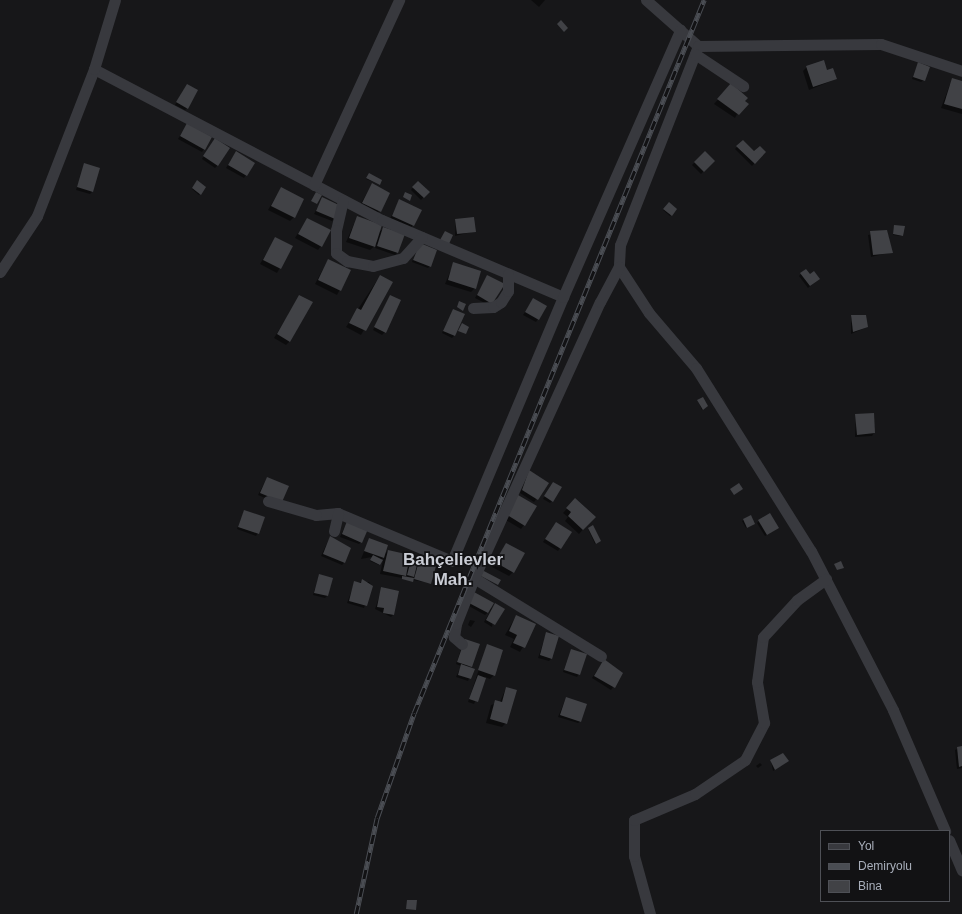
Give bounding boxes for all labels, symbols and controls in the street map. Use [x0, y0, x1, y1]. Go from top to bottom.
district label: Bahçelievler Mah. [403, 550, 503, 590]
legend [820, 830, 950, 902]
text: Yol [858, 839, 874, 853]
text: Demiryolu [858, 859, 912, 873]
text: Bina [858, 879, 882, 893]

